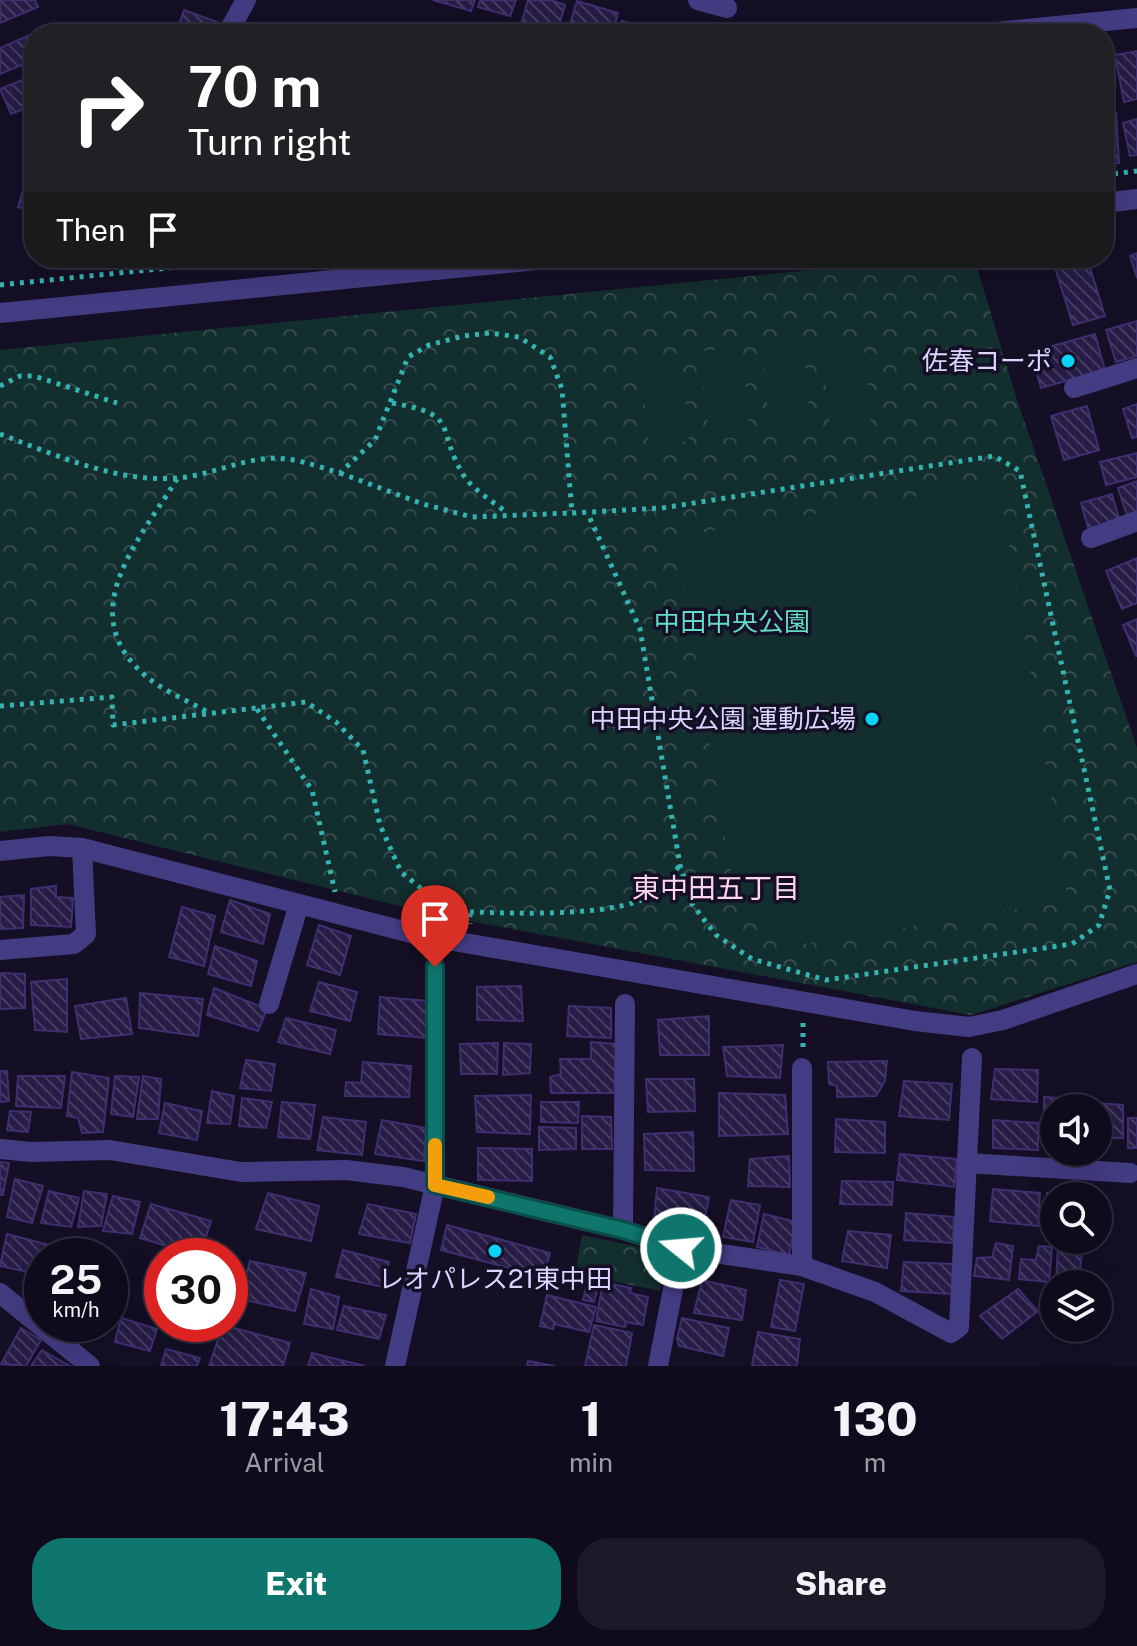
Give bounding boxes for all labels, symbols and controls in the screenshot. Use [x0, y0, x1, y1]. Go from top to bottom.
text: 70 m [188, 54, 321, 120]
icon: right [56, 56, 160, 160]
text: Turn right [188, 121, 351, 163]
icon: arrive [141, 208, 185, 252]
text: Then [56, 212, 125, 248]
place label: 佐春コーポ [922, 345, 1052, 376]
marker: 佐春コーポ [1059, 352, 1077, 370]
park label: 中田中央公園 [654, 606, 810, 637]
place label: 中田中央公園 運動広場 [590, 703, 856, 734]
marker: 中田中央公園 運動広場 [863, 710, 881, 728]
district label: 東中田五丁目 [632, 871, 800, 904]
pin [401, 885, 469, 967]
icon: arrive [413, 897, 457, 941]
map controls [1040, 1094, 1112, 1342]
button: sound [1040, 1094, 1112, 1166]
button: search [1040, 1182, 1112, 1254]
position arrow [639, 1206, 723, 1290]
speed limit sign: 30 [144, 1238, 248, 1342]
marker: レオパレス21東中田 [486, 1242, 504, 1260]
text: 25 [50, 1256, 102, 1303]
place label: レオパレス21東中田 [378, 1263, 612, 1294]
button: layers [1040, 1270, 1112, 1342]
text: km/h [52, 1298, 100, 1322]
text: 17:43 [219, 1390, 350, 1447]
text: 1 [580, 1390, 602, 1447]
text: 130 [832, 1390, 918, 1447]
text: Arrival [244, 1447, 325, 1478]
text: min [569, 1447, 613, 1478]
text: m [864, 1447, 886, 1478]
button: Exit [32, 1538, 561, 1630]
button: Share [577, 1538, 1105, 1630]

